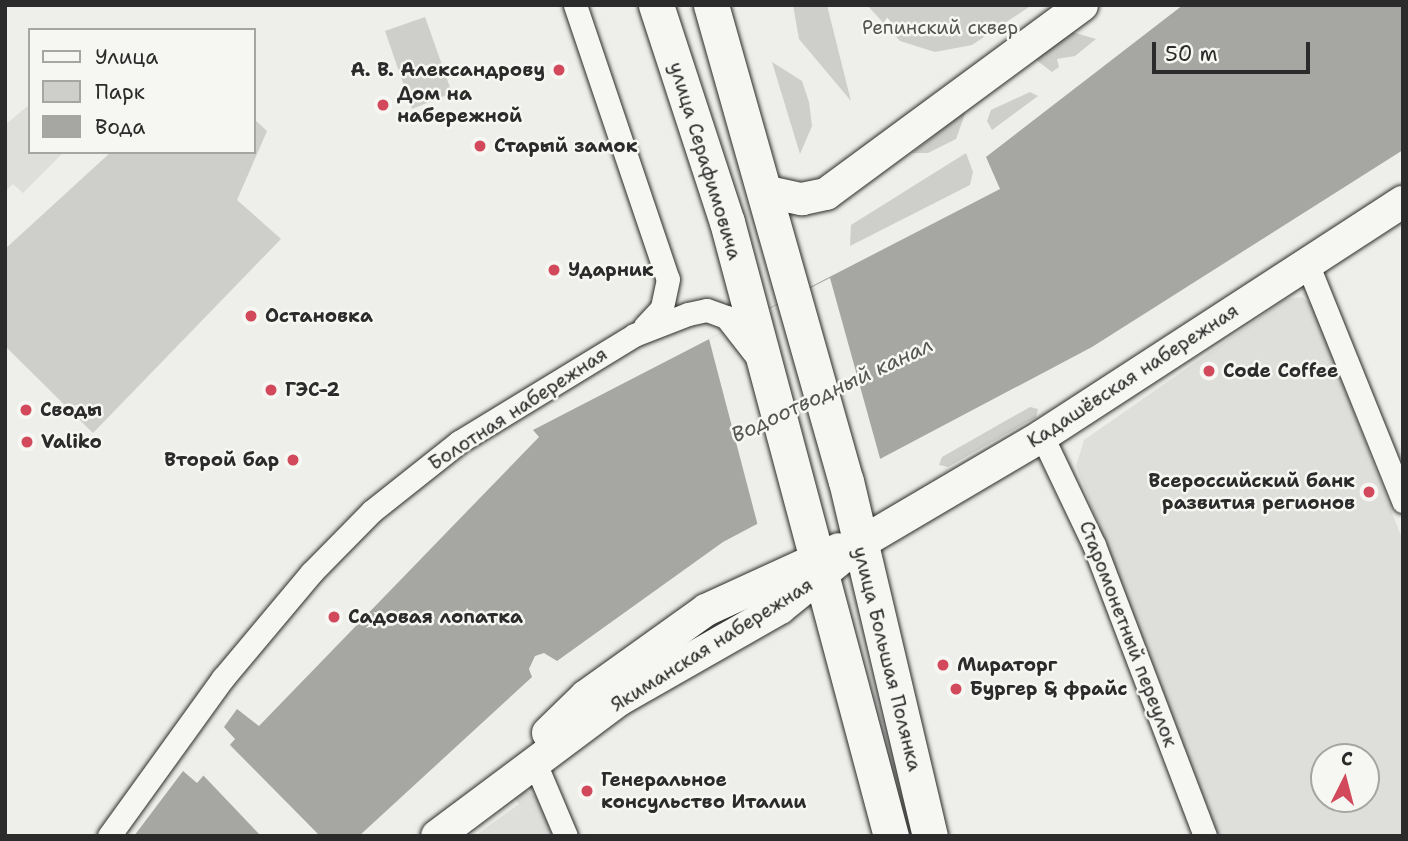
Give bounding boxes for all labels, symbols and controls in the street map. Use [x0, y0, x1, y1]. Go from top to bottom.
park label: Репинский сквер [862, 17, 1018, 39]
legend [28, 28, 256, 154]
scale bar [1156, 28, 1314, 72]
text: 50 m [1165, 40, 1218, 68]
text: Улица [95, 43, 158, 71]
place label: А. В. Александрову [350, 59, 545, 81]
street label: улица Серафимовича [664, 59, 746, 263]
marker: А. В. Александрову [551, 62, 567, 78]
text: Парк [95, 78, 145, 106]
place label: Дом на набережной [397, 83, 522, 127]
marker: Дом на набережной [375, 97, 391, 113]
text: Вода [95, 113, 145, 141]
place label: Старый замок [494, 135, 638, 157]
marker: Старый замок [472, 138, 488, 154]
place label: Ударник [568, 259, 654, 281]
marker: Ударник [546, 262, 562, 278]
street label: Кадашёвская набережная [1023, 299, 1243, 453]
place label: Остановка [265, 305, 373, 327]
marker: Остановка [243, 308, 259, 324]
water label: Водоотводный канал [727, 332, 937, 448]
street label: Болотная набережная [424, 343, 612, 475]
place label: Code Coffee [1223, 360, 1338, 382]
marker: Code Coffee [1201, 363, 1217, 379]
place label: ГЭС-2 [285, 379, 340, 401]
marker: ГЭС-2 [263, 382, 279, 398]
place label: Своды [40, 399, 102, 421]
marker: Своды [18, 402, 34, 418]
place label: Valiko [41, 431, 102, 453]
marker: Valiko [19, 434, 35, 450]
place label: Второй бар [164, 449, 279, 471]
marker: Второй бар [285, 452, 301, 468]
place label: Всероссийский банк развития регионов [1149, 470, 1355, 514]
marker: Всероссийский банк развития регионов [1361, 484, 1377, 500]
street label: Старомонетный переулок [1074, 518, 1182, 750]
street label: улица Большая Полянка [848, 544, 926, 774]
street label: Якиманская набережная [607, 573, 817, 717]
place label: Садовая лопатка [348, 606, 523, 628]
marker: Садовая лопатка [326, 609, 342, 625]
place label: Мираторг [957, 654, 1057, 676]
marker: Мираторг [935, 657, 951, 673]
place label: Бургер & фрайс [970, 678, 1127, 700]
marker: Бургер & фрайс [948, 681, 964, 697]
north arrow [1310, 743, 1380, 813]
text: С [1340, 746, 1354, 772]
place label: Генеральное консульство Италии [601, 769, 806, 813]
marker: Генеральное консульство Италии [579, 783, 595, 799]

